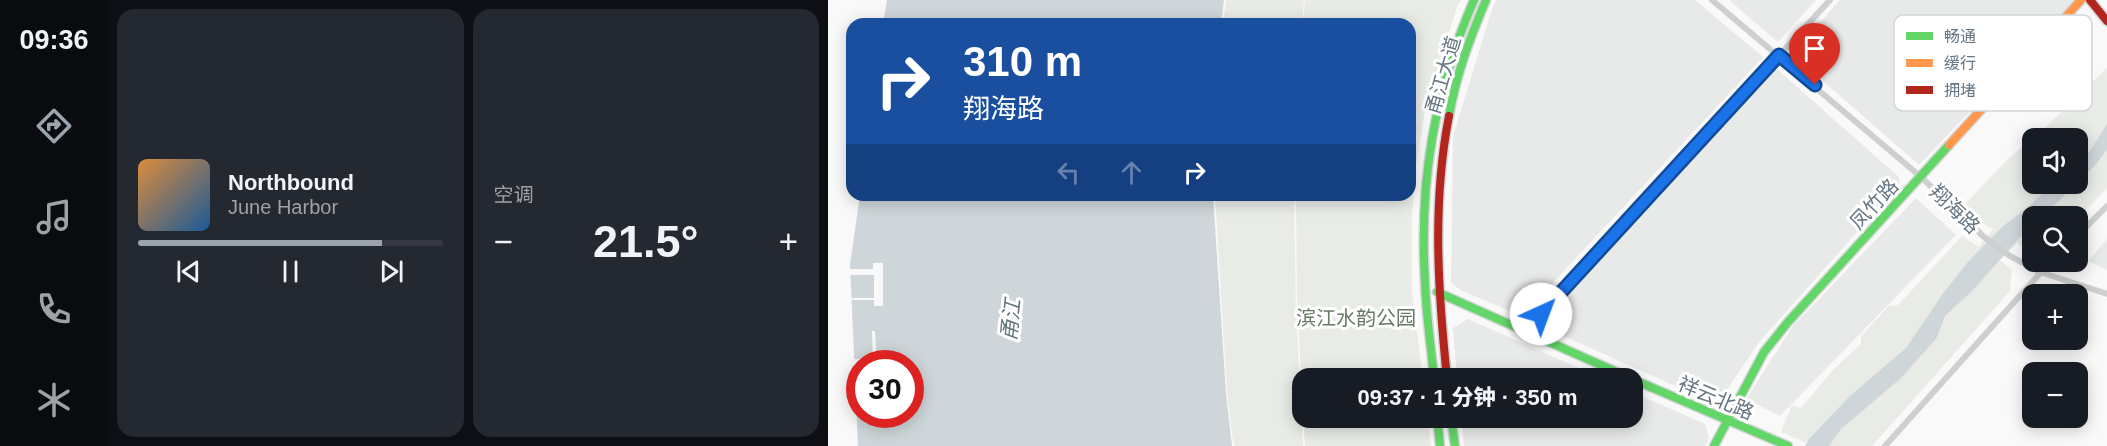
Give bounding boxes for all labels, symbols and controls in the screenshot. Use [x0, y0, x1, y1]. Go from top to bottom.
legend [1894, 15, 2092, 111]
pin [1789, 23, 1840, 85]
text: 09:36 [19, 25, 89, 55]
text: 畅通 [1944, 28, 1976, 45]
icon: arrive [1798, 32, 1831, 65]
street label: 甬江大道 [1421, 34, 1465, 116]
text: 310 m [963, 38, 1082, 85]
icon: right [864, 42, 942, 120]
text: 缓行 [1944, 55, 1976, 72]
text: 拥堵 [1944, 82, 1976, 99]
text: 翔海路 [963, 94, 1044, 124]
icon: directions [33, 105, 75, 147]
map controls [2022, 128, 2088, 428]
button: sound [2022, 128, 2088, 194]
icon: left [1052, 156, 1085, 189]
icon: ahead [1115, 156, 1148, 189]
icon: right [1178, 156, 1211, 189]
text: Northbound [228, 170, 354, 195]
street label: 凤竹路 [1845, 175, 1903, 233]
street label: 翔海路 [1926, 180, 1984, 238]
text: 空调 [494, 184, 534, 206]
icon: music [33, 196, 75, 238]
text: June Harbor [228, 196, 338, 218]
button: search [2022, 206, 2088, 272]
text: 21.5° [593, 216, 699, 267]
text: − [494, 223, 513, 260]
text: + [779, 223, 798, 260]
icon: previous [172, 255, 205, 288]
icon: pause [274, 255, 307, 288]
icon: next [375, 255, 408, 288]
position arrow [1509, 282, 1573, 346]
button: + [2022, 284, 2088, 350]
icon: phone [33, 288, 75, 330]
water label: 甬江 [997, 296, 1024, 342]
park label: 滨江水韵公园 [1296, 307, 1416, 329]
speed limit sign: 30 [846, 350, 924, 428]
button: − [2022, 362, 2088, 428]
street label: 祥云北路 [1675, 372, 1757, 424]
icon: climate [33, 379, 75, 421]
text: 09:37 · 1 分钟 · 350 m [1357, 385, 1578, 410]

